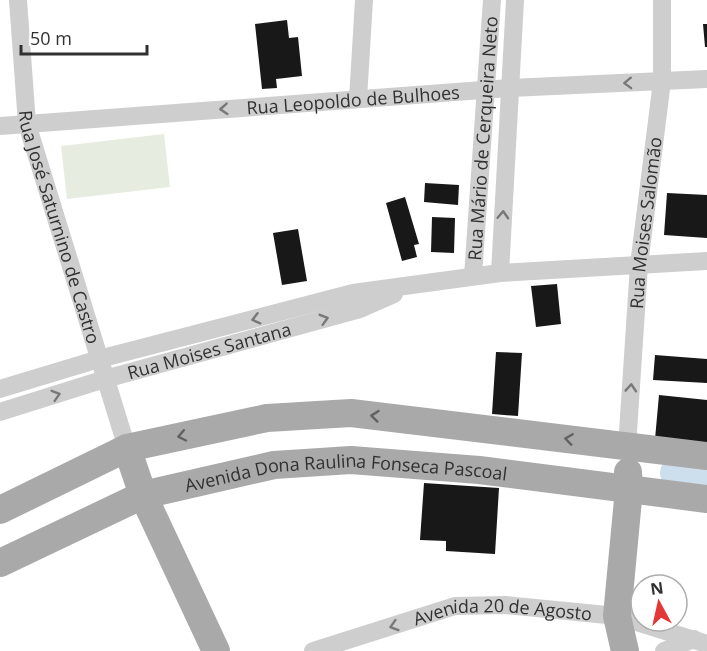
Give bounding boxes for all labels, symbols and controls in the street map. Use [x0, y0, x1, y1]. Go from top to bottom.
street label: Rua Mário de Cerqueira Neto [462, 15, 503, 261]
scale bar [21, 18, 147, 56]
text: 50 m [30, 26, 72, 50]
one-way arrow [623, 76, 632, 89]
street label: Rua Leopoldo de Bulhoes [246, 80, 460, 120]
one-way arrow [219, 102, 228, 115]
street label: Rua José Saturnino de Castro [14, 109, 106, 347]
street label: Rua Moises Salomão [624, 135, 667, 310]
one-way arrow [496, 210, 509, 219]
one-way arrow [251, 311, 261, 324]
one-way arrow [319, 313, 329, 326]
street label: Rua Moises Santana [125, 317, 294, 384]
one-way arrow [624, 384, 637, 393]
one-way arrow [50, 390, 61, 402]
one-way arrow [370, 410, 380, 423]
one-way arrow [177, 429, 187, 442]
one-way arrow [564, 433, 573, 446]
street label: Avenida Dona Raulina Fonseca Pascoal [182, 448, 509, 497]
north arrow [629, 573, 689, 633]
text: N [649, 576, 665, 600]
street label: Avenida 20 de Agosto [410, 593, 593, 631]
one-way arrow [389, 619, 400, 631]

